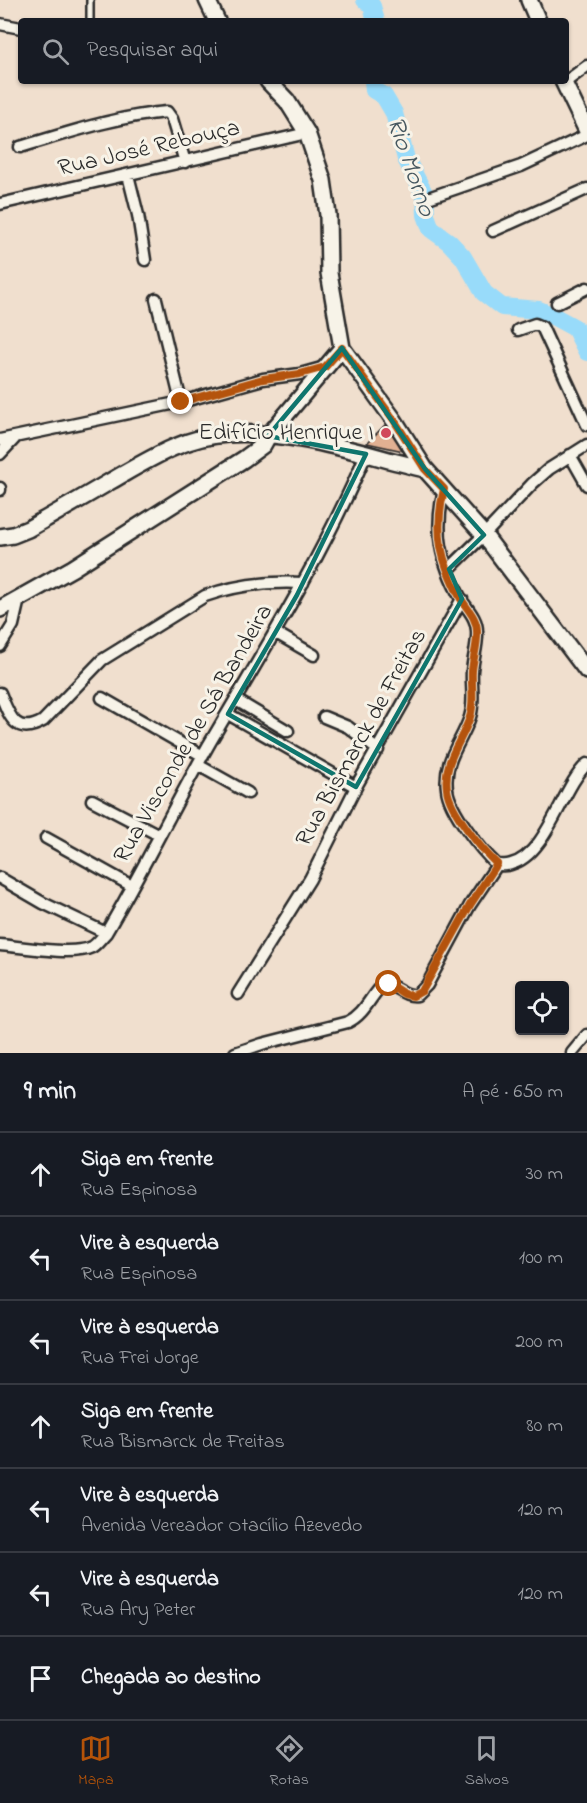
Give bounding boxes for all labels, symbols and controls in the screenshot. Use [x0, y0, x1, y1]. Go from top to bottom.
search box [18, 18, 569, 84]
icon: search [39, 35, 72, 68]
text: Pesquisar aqui [87, 35, 218, 67]
street label: Rua José Rebouça [55, 111, 243, 187]
water label: Rio Morno [375, 112, 445, 223]
route end [167, 388, 193, 414]
place label: Edifício Henrique I [198, 416, 374, 451]
marker: Edifício Henrique I [379, 426, 393, 440]
street label: Rua Visconde de Sá Bandeira [105, 598, 283, 870]
street label: Rua Bismarck de Freitas [287, 623, 437, 853]
route start [375, 970, 401, 996]
map controls [515, 981, 569, 1035]
button: locate [515, 981, 569, 1035]
text: 9 min [24, 1073, 76, 1111]
text: A pé · 650 m [462, 1078, 563, 1107]
text: Siga em frente [81, 1144, 213, 1176]
icon: ahead [24, 1158, 57, 1191]
text: 30 m [526, 1160, 563, 1189]
text: Rua Espinosa [81, 1176, 197, 1205]
text: Vire à esquerda [81, 1228, 219, 1260]
icon: left [24, 1242, 57, 1275]
text: 100 m [519, 1244, 563, 1273]
text: Rua Espinosa [81, 1260, 197, 1289]
text: Vire à esquerda [81, 1312, 219, 1344]
icon: left [24, 1326, 57, 1359]
text: 200 m [515, 1328, 563, 1357]
text: Rua Frei Jorge [81, 1344, 199, 1373]
text: Siga em frente [81, 1396, 213, 1428]
icon: ahead [24, 1410, 57, 1443]
text: 80 m [526, 1412, 563, 1441]
text: Rua Bismarck de Freitas [81, 1428, 285, 1457]
text: Vire à esquerda [81, 1480, 219, 1512]
icon: left [24, 1494, 57, 1527]
text: 120 m [518, 1496, 563, 1525]
text: Avenida Vereador Otacílio Azevedo [81, 1512, 362, 1541]
text: Vire à esquerda [81, 1564, 219, 1596]
icon: left [24, 1578, 57, 1611]
text: 120 m [518, 1580, 563, 1609]
text: Rua Ary Peter [81, 1596, 195, 1625]
icon: arrive [24, 1662, 57, 1695]
text: Chegada ao destino [81, 1662, 261, 1694]
tab: Mapa [78, 1732, 114, 1792]
tab: Rotas [270, 1732, 309, 1792]
tab: Salvos [465, 1732, 509, 1792]

